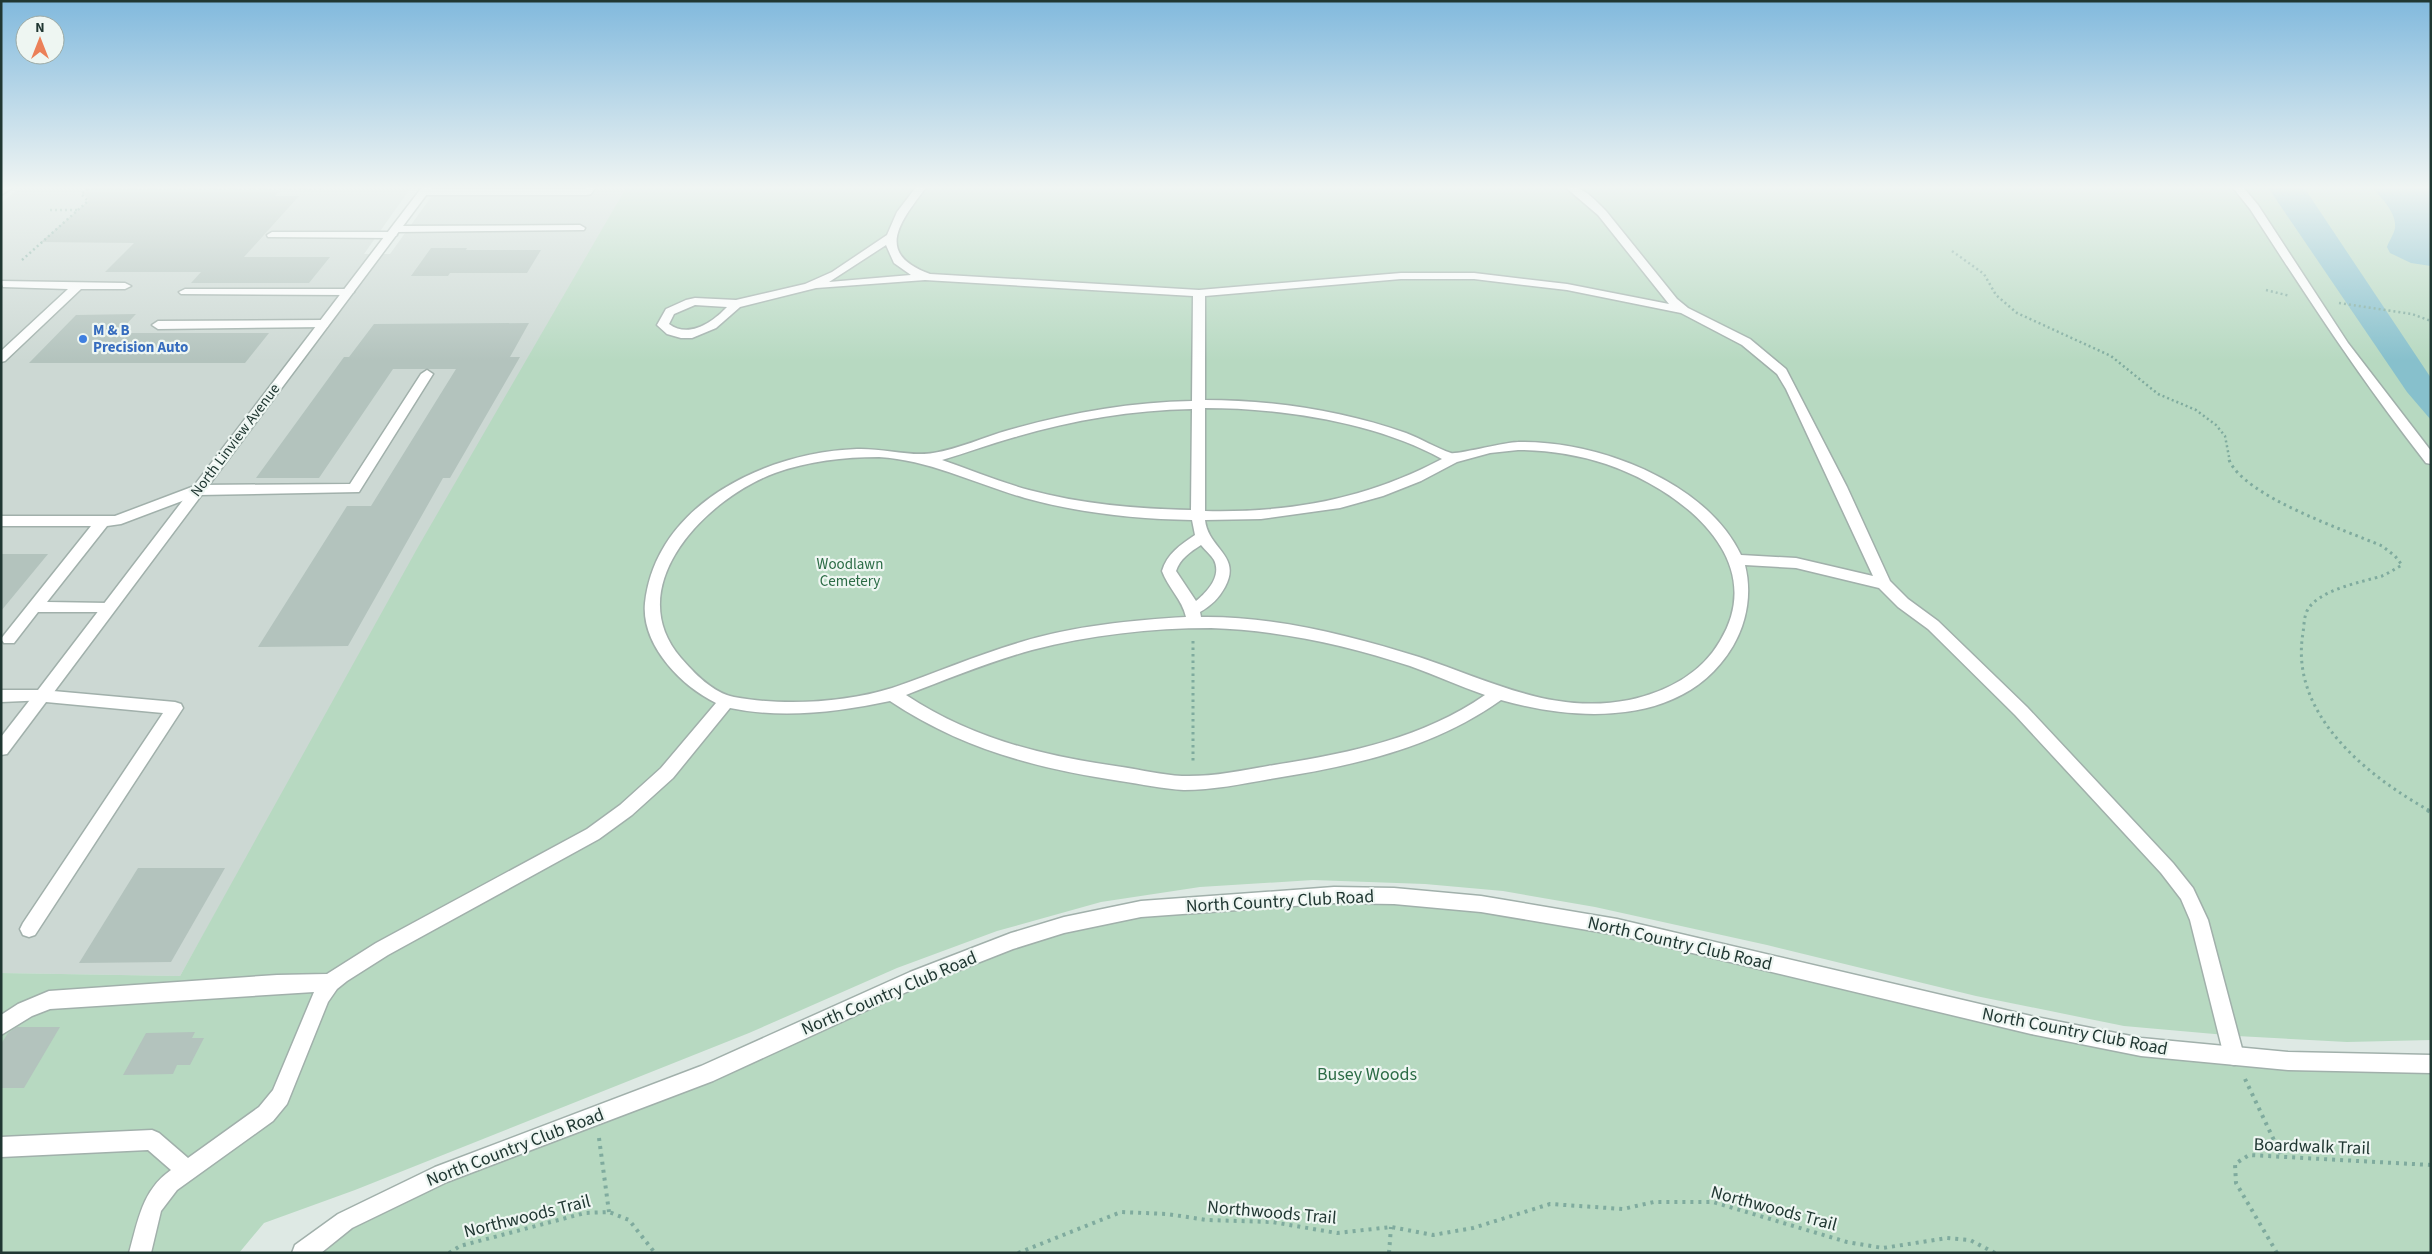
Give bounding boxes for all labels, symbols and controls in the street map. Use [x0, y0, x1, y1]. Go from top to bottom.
north arrow [15, 15, 65, 65]
text: N [35, 18, 45, 38]
place label: M & B Precision Auto [93, 320, 188, 358]
marker: M & B Precision Auto [77, 333, 89, 345]
street label: North Linview Avenue [186, 379, 285, 501]
park label: Woodlawn Cemetery [817, 554, 883, 592]
street label: North Country Club Road [1185, 884, 1375, 919]
street label: North Country Club Road [1585, 910, 1775, 977]
street label: North Country Club Road [798, 945, 981, 1042]
street label: North Country Club Road [1980, 1001, 2170, 1062]
park label: Busey Woods [1317, 1062, 1417, 1087]
street label: North Country Club Road [423, 1102, 608, 1193]
street label: Boardwalk Trail [2253, 1132, 2371, 1161]
street label: Northwoods Trail [1708, 1180, 1840, 1237]
street label: Northwoods Trail [461, 1189, 593, 1244]
street label: Northwoods Trail [1206, 1194, 1338, 1231]

